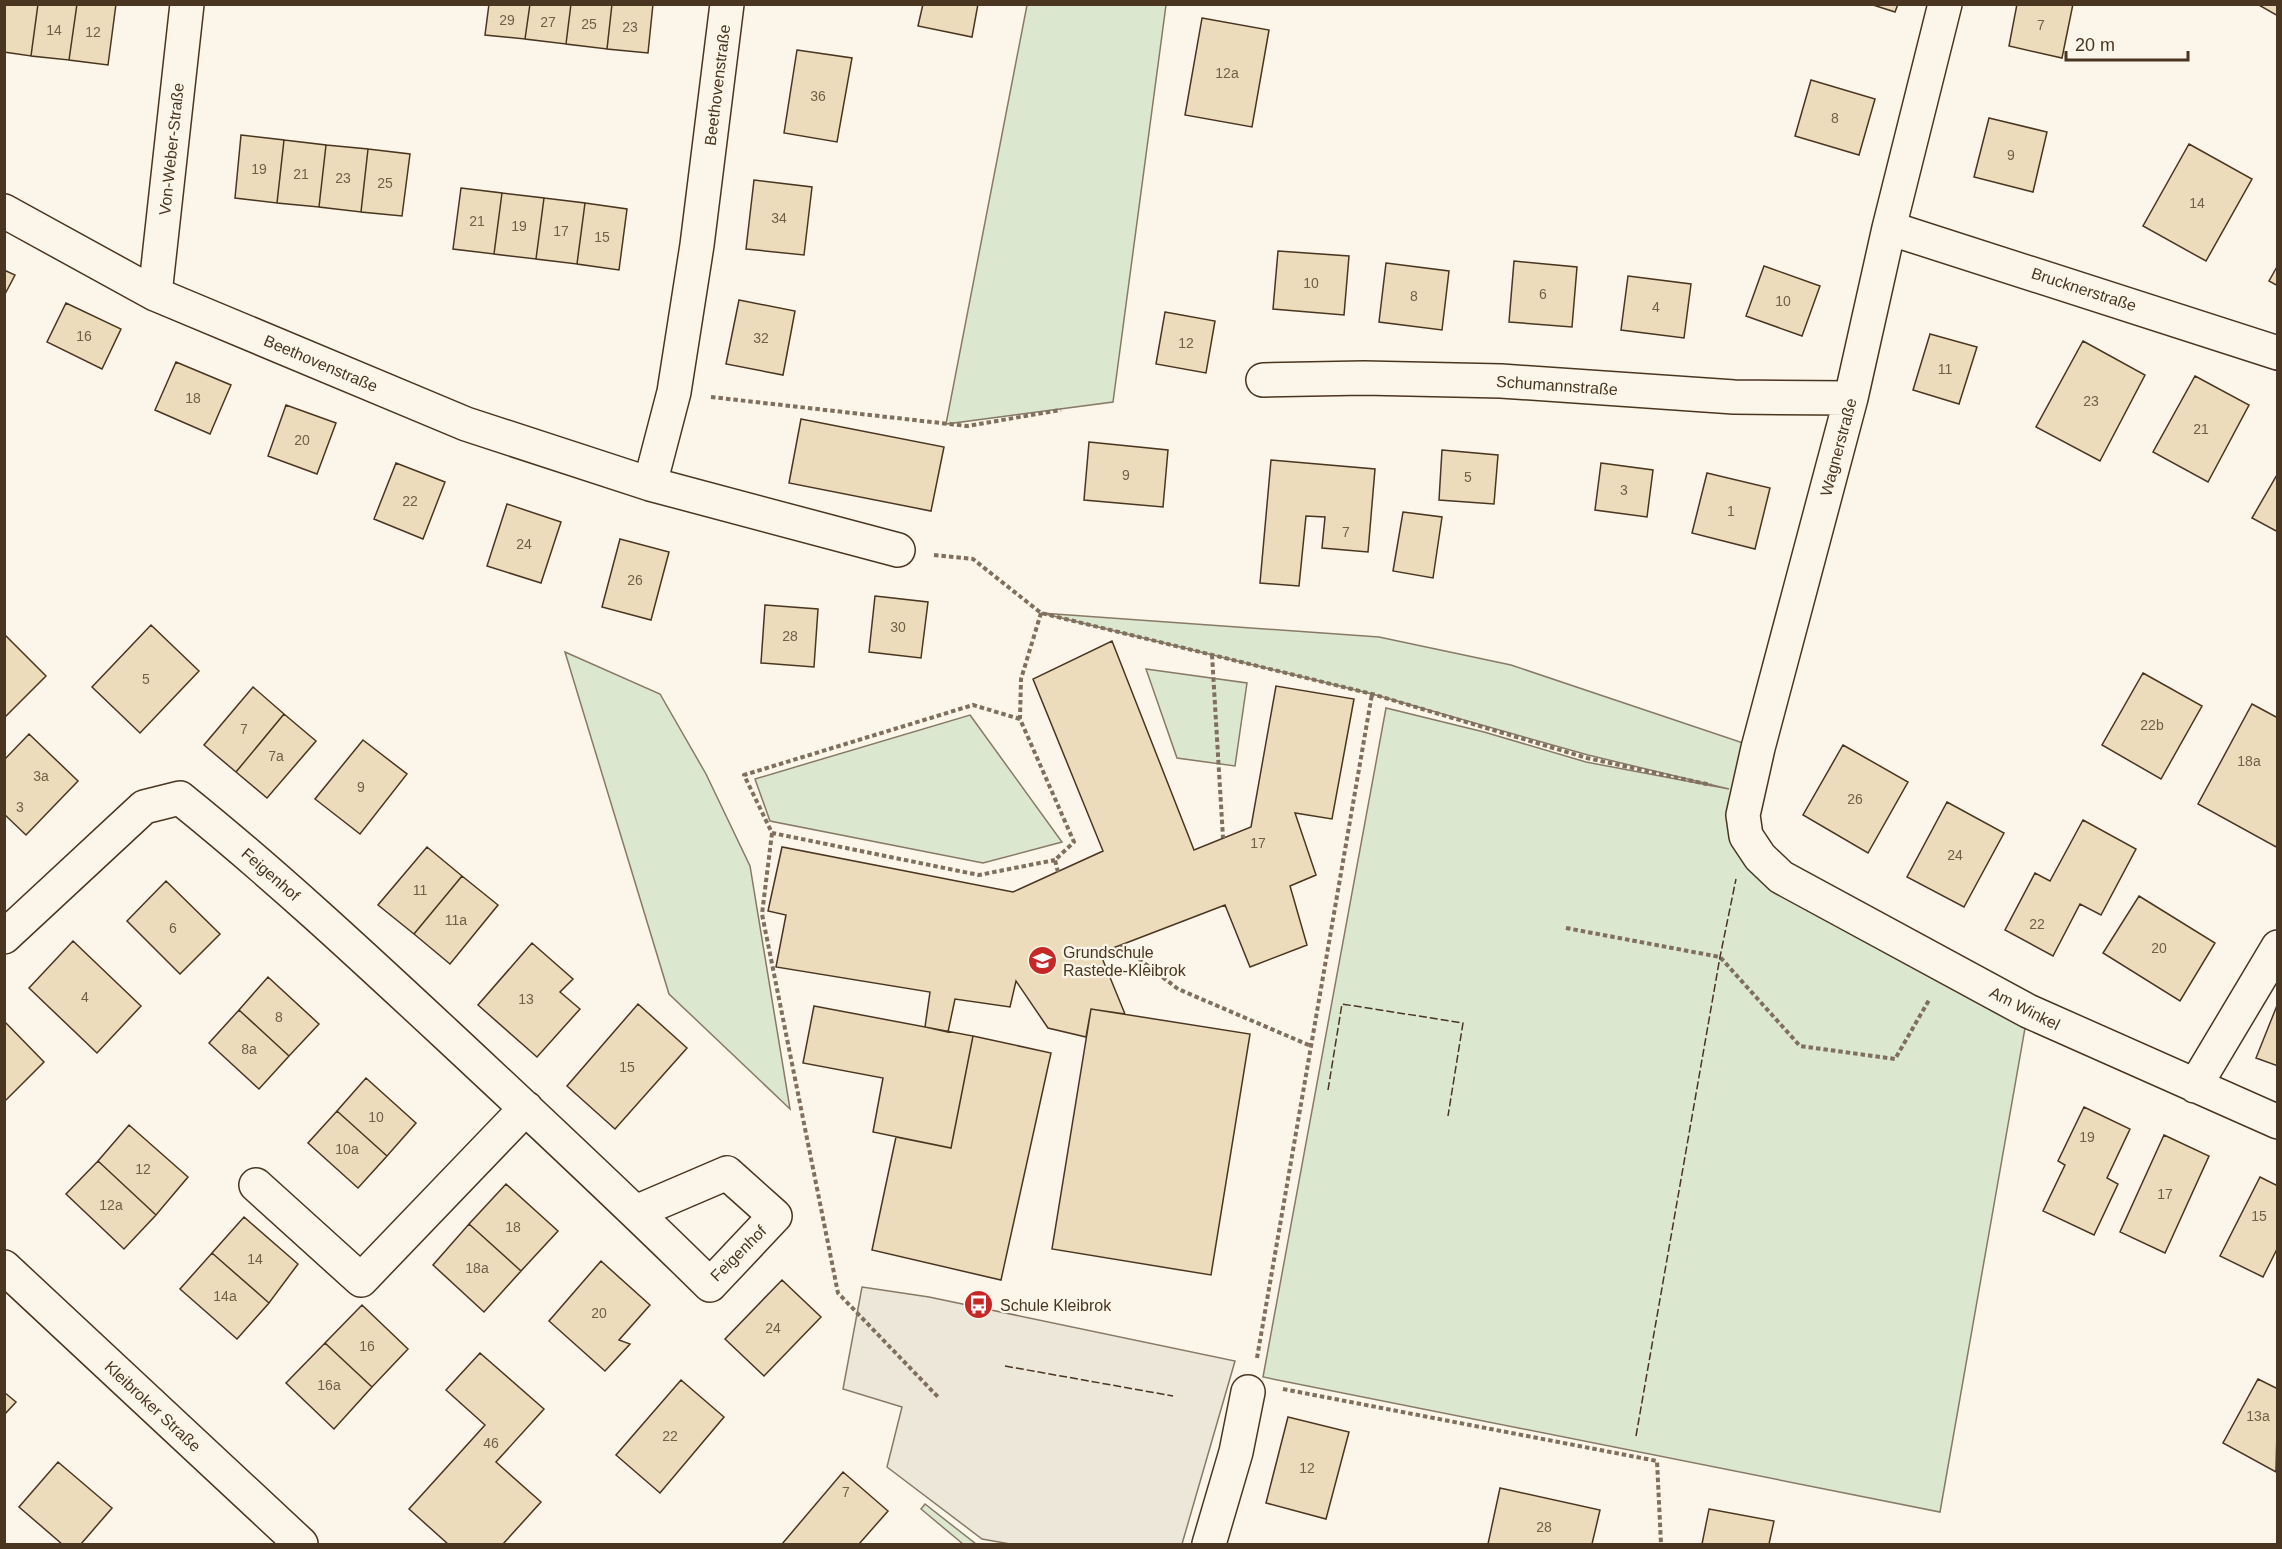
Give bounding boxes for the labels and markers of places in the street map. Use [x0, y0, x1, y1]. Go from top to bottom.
place label: Grundschule Rastede-Kleibrok [1063, 944, 1187, 979]
school or university icon: Grundschule Rastede-Kleibrok [1026, 945, 1058, 977]
bus stop icon: Schule Kleibrok [963, 1289, 995, 1321]
place label: Schule Kleibrok [1000, 1297, 1112, 1314]

